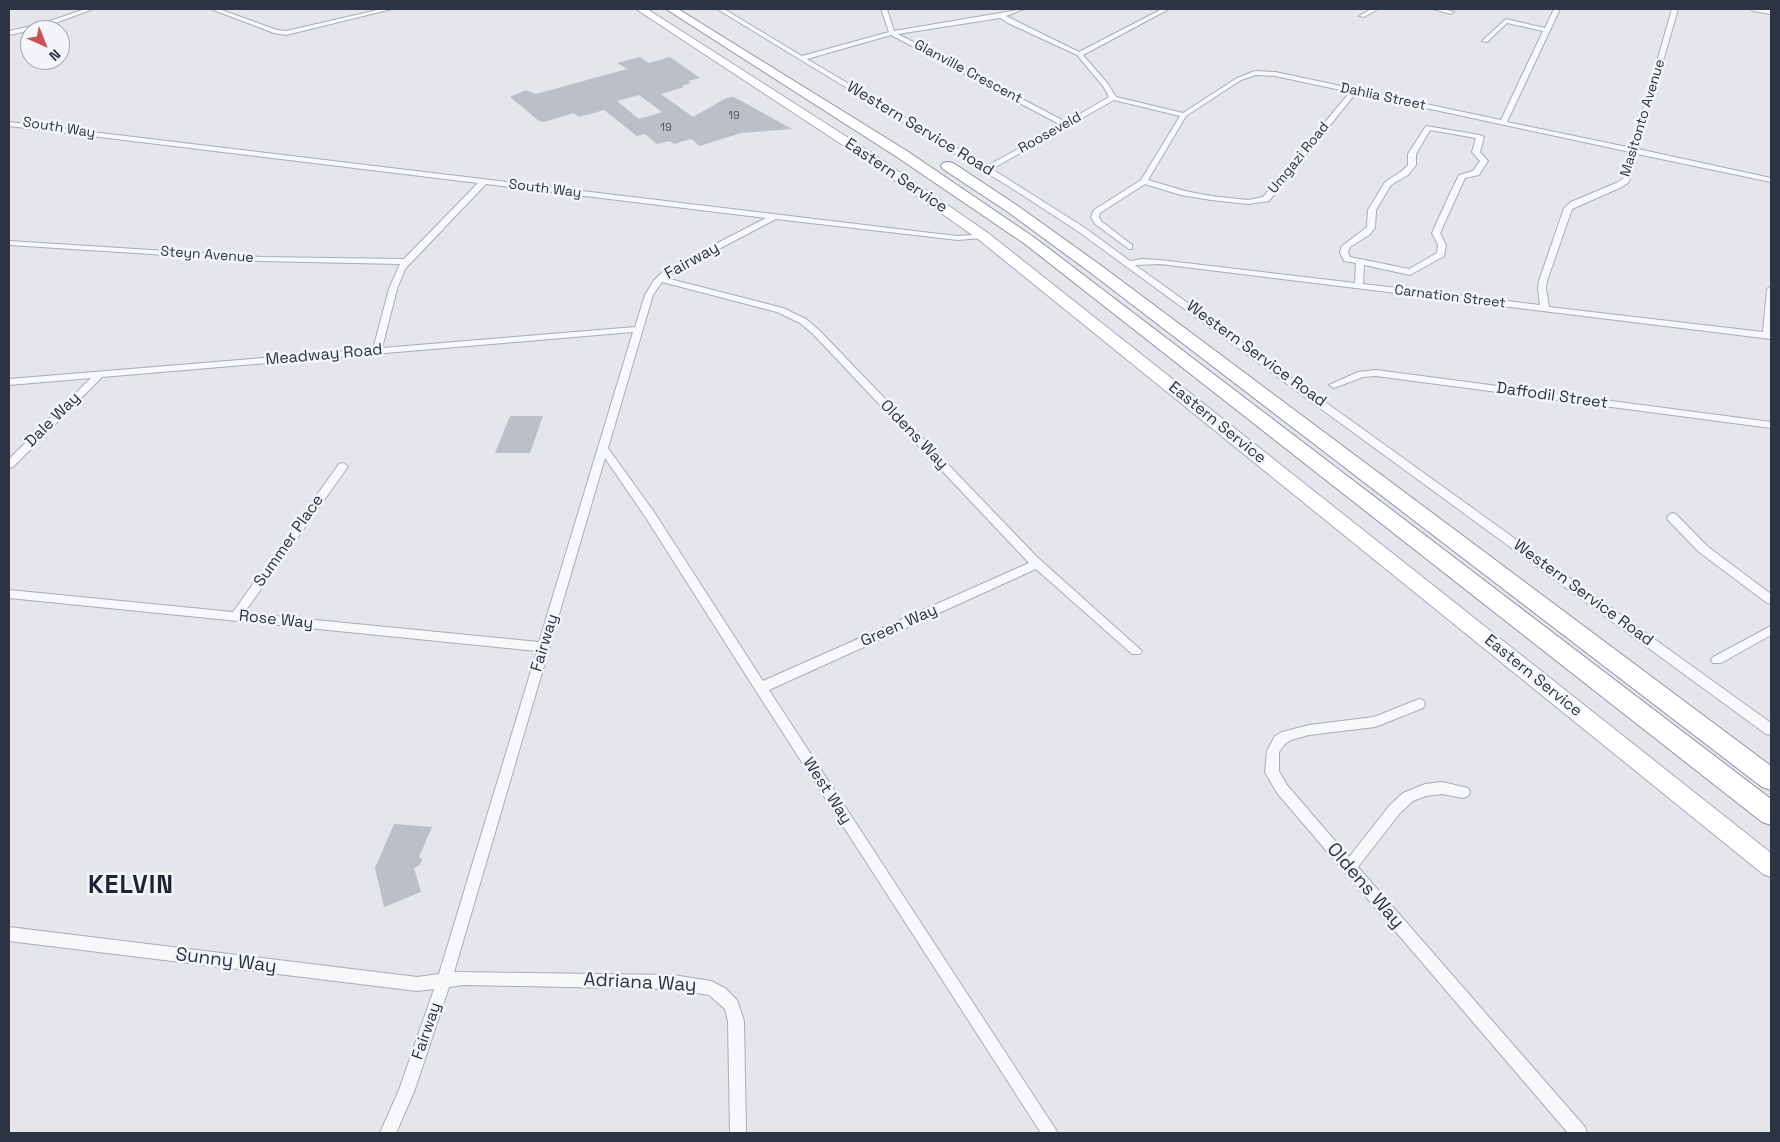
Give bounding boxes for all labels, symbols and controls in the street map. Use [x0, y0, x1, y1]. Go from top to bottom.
north arrow [20, 20, 70, 70]
street label: Glanville Crescent [911, 36, 1025, 108]
text: N [45, 45, 64, 65]
street label: Masitonto Avenue [1617, 57, 1669, 179]
street label: Western Service Road [843, 77, 997, 181]
street label: Dahlia Street [1339, 80, 1427, 114]
house number: 19 [728, 109, 740, 123]
street label: Rooseveld [1016, 109, 1084, 157]
street label: South Way [22, 114, 96, 142]
street label: Umgazi Road [1265, 119, 1333, 197]
house number: 19 [660, 121, 672, 135]
street label: Eastern Service [841, 135, 951, 217]
street label: South Way [508, 176, 582, 202]
street label: Fairway [661, 238, 723, 284]
street label: Steyn Avenue [160, 243, 254, 267]
street label: Carnation Street [1393, 282, 1507, 312]
street label: Western Service Road [1182, 297, 1330, 411]
street label: Meadway Road [265, 340, 383, 370]
street label: Eastern Service [1164, 378, 1270, 468]
street label: Daffodil Street [1495, 379, 1609, 413]
street label: Dale Way [21, 388, 85, 452]
street label: Oldens Way [876, 396, 952, 474]
street label: Summer Place [250, 491, 328, 591]
street label: Western Service Road [1509, 536, 1657, 650]
street label: Green Way [858, 601, 940, 651]
street label: Rose Way [238, 607, 314, 633]
street label: Fairway [527, 612, 563, 674]
street label: Eastern Service [1480, 631, 1586, 721]
street label: West Way [798, 754, 856, 828]
street label: Oldens Way [1322, 838, 1408, 934]
district label: KELVIN [87, 871, 175, 901]
street label: Sunny Way [174, 943, 278, 979]
street label: Adriana Way [583, 969, 697, 997]
street label: Fairway [408, 1000, 446, 1062]

